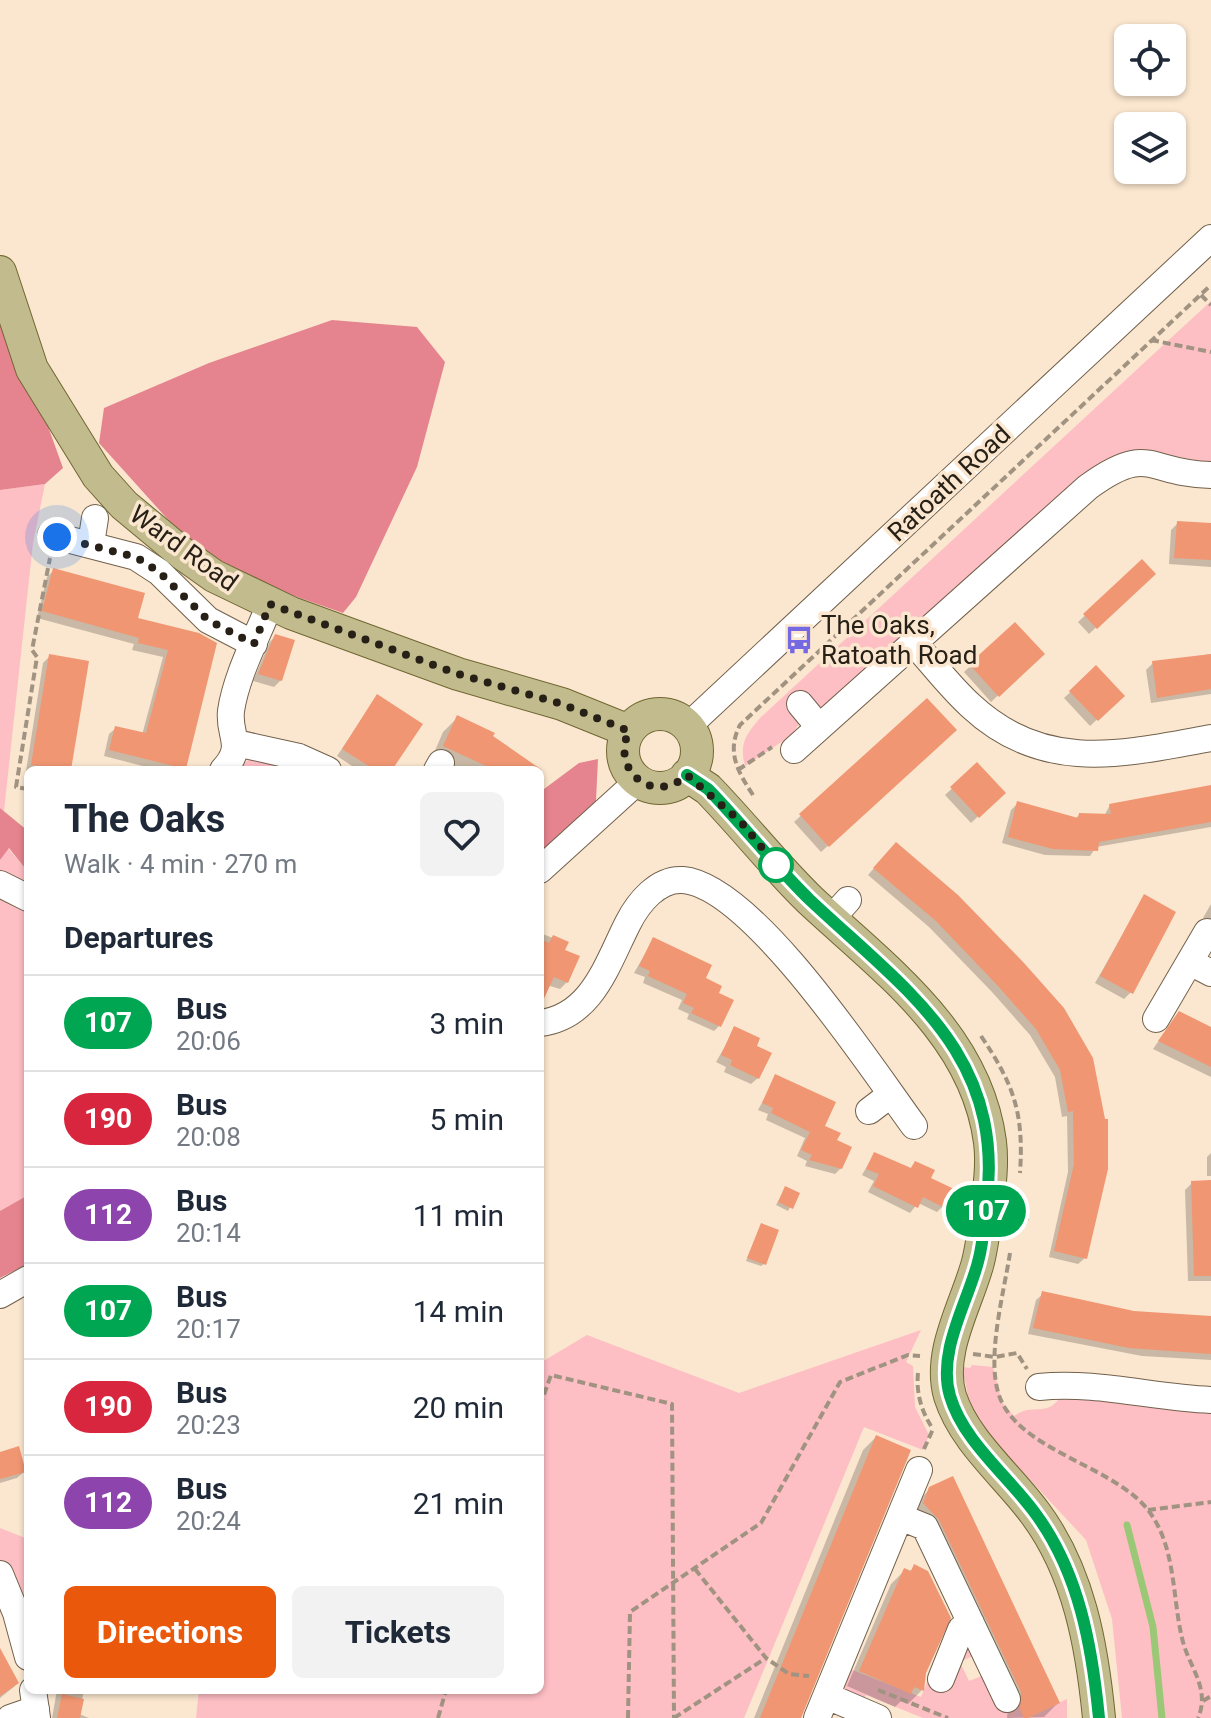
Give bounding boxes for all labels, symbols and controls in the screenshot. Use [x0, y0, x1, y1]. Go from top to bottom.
map controls [1114, 24, 1186, 184]
button: locate [1114, 24, 1186, 96]
button: layers [1114, 112, 1186, 184]
street label: Ratoath Road [882, 419, 1016, 547]
street label: Ward Road [124, 499, 244, 597]
your location [37, 517, 77, 557]
place label: The Oaks, Ratoath Road [821, 610, 977, 670]
bus stop icon: The Oaks, Ratoath Road [784, 625, 814, 655]
button: heart [420, 792, 504, 876]
text: The Oaks [64, 797, 225, 841]
unlabelled marker [759, 848, 793, 882]
text: Walk · 4 min · 270 m [64, 849, 297, 879]
text: Departures [64, 920, 214, 955]
text: Bus [176, 991, 227, 1026]
text: 107 [84, 1006, 132, 1039]
text: 3 min [430, 1006, 504, 1041]
text: 20:06 [176, 1026, 241, 1056]
text: Bus [176, 1087, 227, 1122]
text: 190 [84, 1102, 132, 1135]
text: 5 min [430, 1102, 504, 1137]
text: 20:08 [176, 1122, 241, 1152]
text: Bus [176, 1183, 227, 1218]
line badge: 107 [940, 1185, 1032, 1237]
text: 107 [962, 1194, 1010, 1227]
text: 112 [84, 1198, 132, 1231]
text: 11 min [413, 1198, 504, 1233]
text: 20:14 [176, 1218, 241, 1248]
text: Bus [176, 1279, 227, 1314]
text: 107 [84, 1294, 132, 1327]
text: 14 min [413, 1294, 504, 1329]
text: 20:17 [176, 1314, 241, 1344]
text: Bus [176, 1375, 227, 1410]
text: 190 [84, 1390, 132, 1423]
text: 20 min [413, 1390, 504, 1425]
text: 20:23 [176, 1410, 241, 1440]
text: Bus [176, 1471, 227, 1506]
text: 112 [84, 1486, 132, 1519]
text: 21 min [413, 1486, 504, 1521]
text: 20:24 [176, 1506, 241, 1536]
button: Directions [64, 1586, 276, 1678]
button: Tickets [292, 1586, 504, 1678]

